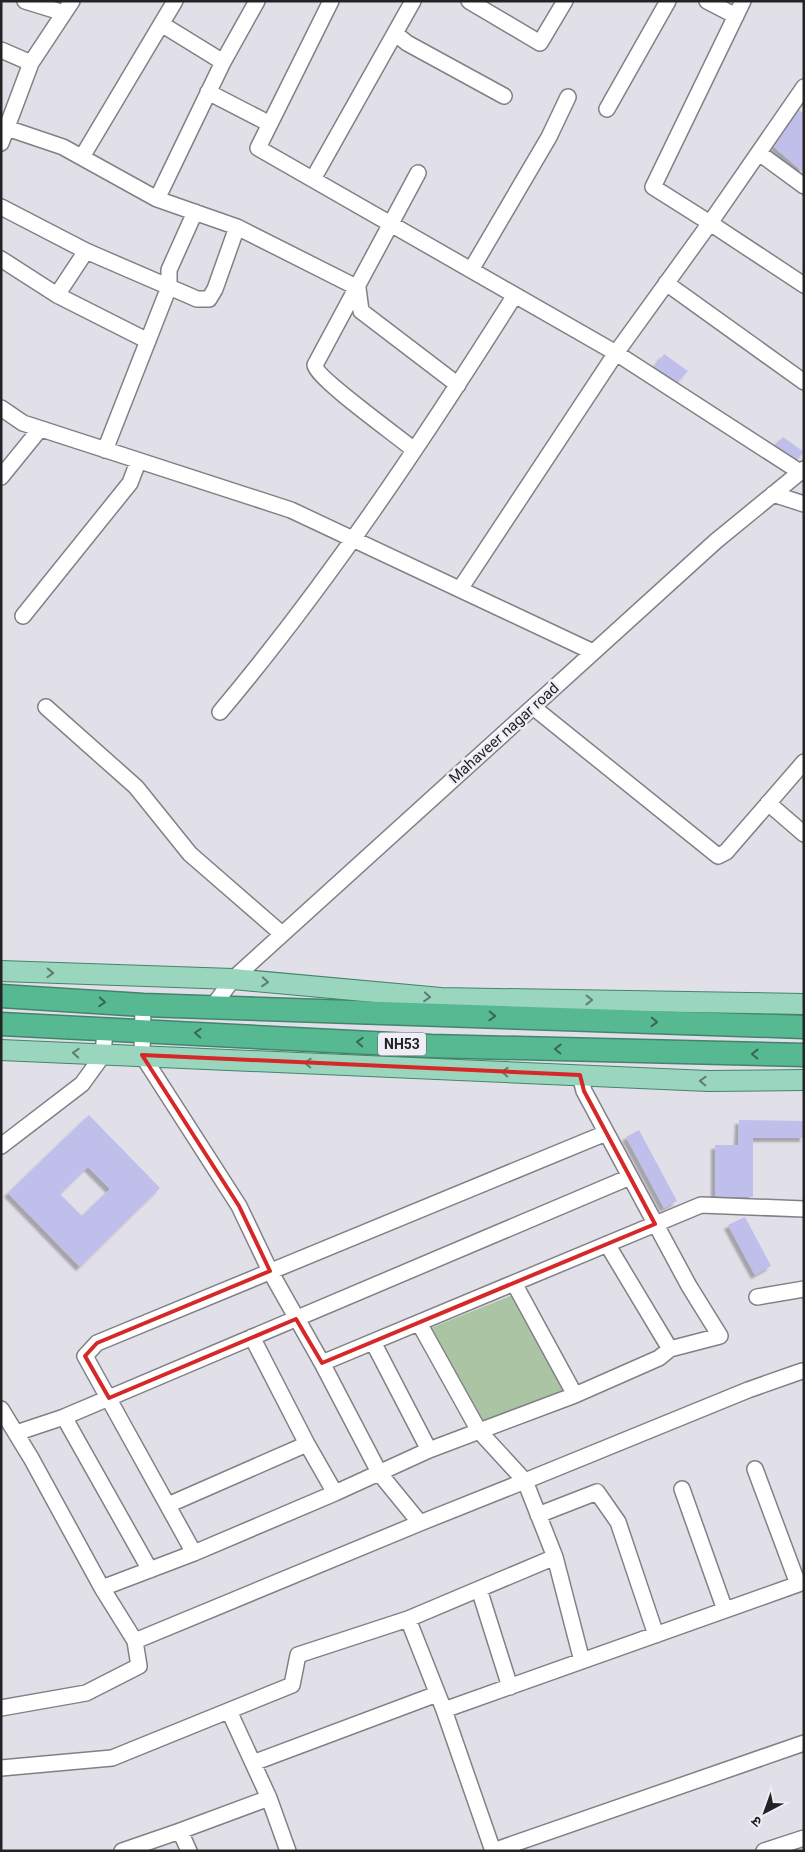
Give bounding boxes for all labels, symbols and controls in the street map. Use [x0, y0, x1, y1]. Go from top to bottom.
street label: Mahaveer nagar road [445, 679, 563, 787]
one-way arrow [46, 967, 54, 978]
one-way arrow [261, 976, 269, 987]
one-way arrow [423, 991, 431, 1002]
one-way arrow [586, 995, 593, 1005]
one-way arrow [99, 997, 107, 1008]
one-way arrow [488, 1011, 496, 1022]
one-way arrow [651, 1016, 659, 1027]
one-way arrow [194, 1027, 202, 1038]
road number: NH53 [378, 1032, 426, 1056]
one-way arrow [356, 1036, 364, 1047]
one-way arrow [553, 1044, 561, 1054]
one-way arrow [71, 1048, 79, 1059]
one-way arrow [751, 1049, 758, 1059]
one-way arrow [304, 1058, 312, 1069]
one-way arrow [501, 1067, 508, 1077]
one-way arrow [698, 1076, 706, 1086]
north arrow [740, 1787, 790, 1837]
text: उ [748, 1813, 765, 1831]

